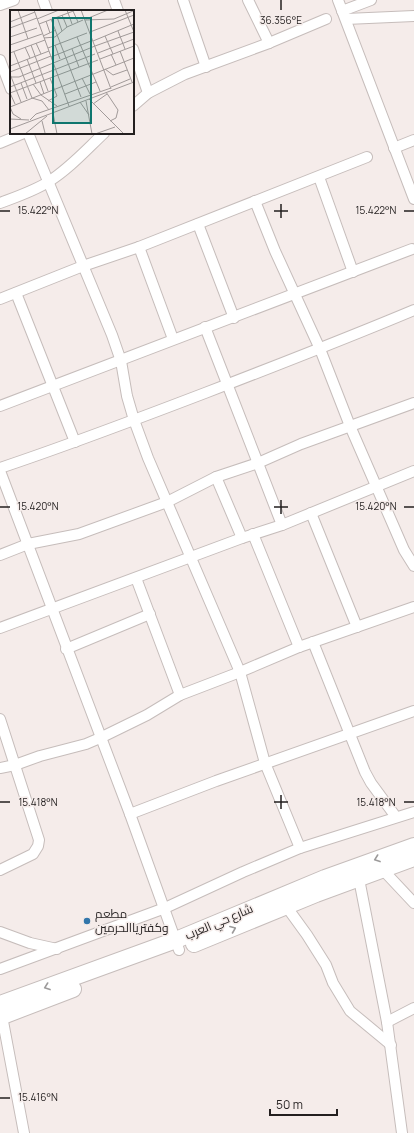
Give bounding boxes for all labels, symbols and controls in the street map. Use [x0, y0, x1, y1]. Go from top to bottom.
inset map [10, 10, 134, 134]
text: 36.356°E [260, 13, 302, 27]
text: 15.422°N [18, 203, 59, 217]
text: 15.422°N [356, 203, 397, 217]
text: 15.420°N [17, 499, 59, 513]
text: 15.420°N [355, 499, 397, 513]
text: 15.418°N [18, 795, 58, 809]
text: 15.418°N [356, 795, 396, 809]
one-way arrow [374, 854, 381, 863]
street label: شارع حي العرب [182, 900, 256, 945]
place label: مطعم وكفترياالحرمين [95, 905, 169, 936]
marker: مطعم وكفترياالحرمين [82, 916, 92, 926]
one-way arrow [229, 925, 236, 933]
one-way arrow [44, 982, 51, 990]
text: 15.416°N [18, 1090, 58, 1104]
scale bar [270, 1091, 337, 1117]
text: 50 m [276, 1096, 303, 1113]

